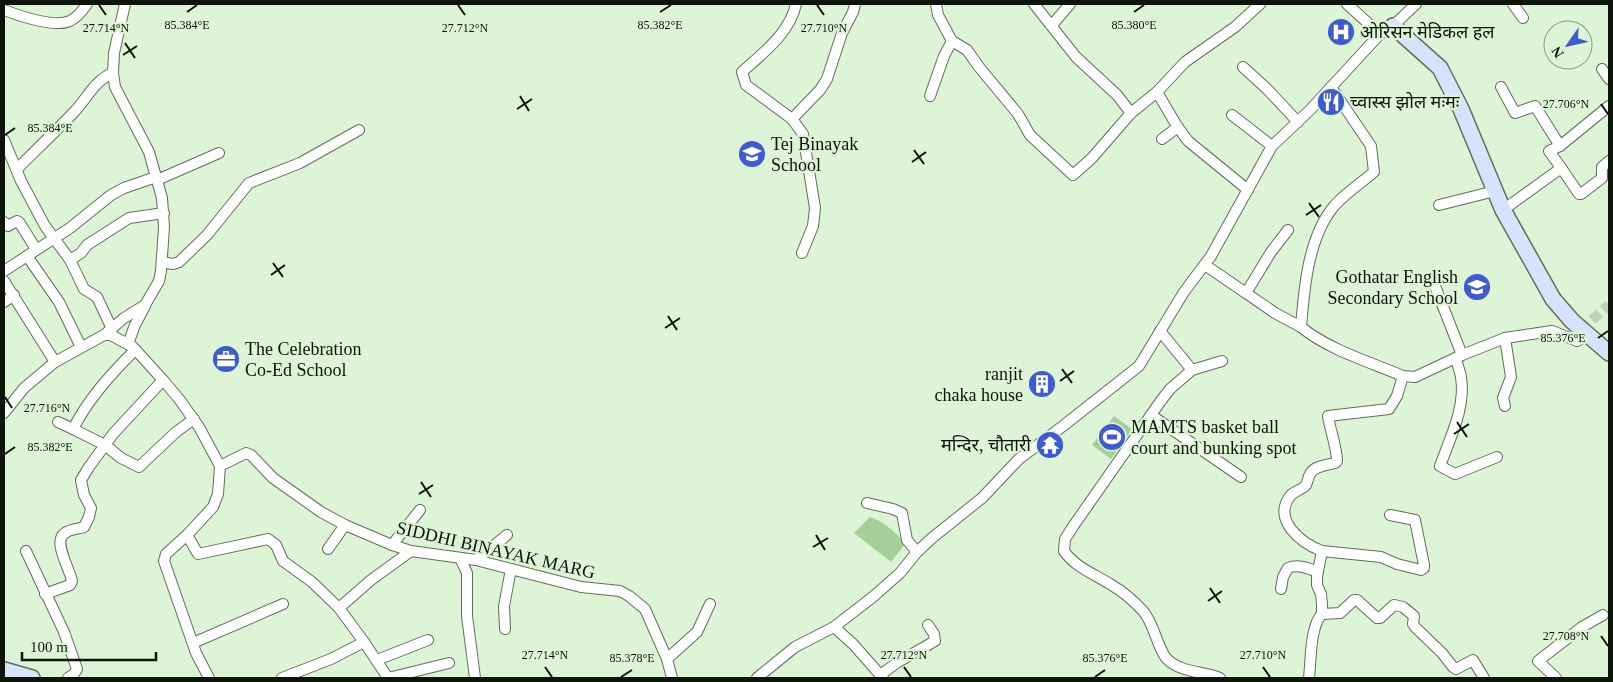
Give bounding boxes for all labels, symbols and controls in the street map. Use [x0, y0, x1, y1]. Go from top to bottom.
hospital icon: ओरिसन मेडिकल हल [1326, 17, 1356, 47]
text: 85.384°E [164, 18, 210, 32]
text: 85.382°E [637, 18, 683, 32]
text: 85.380°E [1111, 18, 1157, 32]
north arrow [1543, 20, 1593, 70]
text: 27.714°N [83, 21, 130, 35]
text: 27.712°N [442, 21, 489, 35]
text: 27.710°N [801, 21, 848, 35]
place label: ओरिसन मेडिकल हल [1360, 21, 1495, 42]
text: N [1549, 44, 1567, 60]
restaurant icon: च्वास्स झोल मःमः [1316, 87, 1346, 117]
place label: च्वास्स झोल मःमः [1350, 92, 1460, 112]
text: 27.706°N [1543, 97, 1590, 111]
text: 85.384°E [27, 121, 73, 135]
place label: Tej Binayak School [771, 134, 858, 175]
school or university icon: Tej Binayak School [737, 139, 767, 169]
place label: Gothatar English Secondary School [1328, 267, 1458, 308]
school or university icon: Gothatar English Secondary School [1462, 272, 1492, 302]
text: 85.376°E [1540, 331, 1586, 345]
place label: The Celebration Co-Ed School [245, 339, 361, 380]
office icon: The Celebration Co-Ed School [211, 344, 241, 374]
place label: ranjit chaka house [935, 364, 1023, 405]
building icon: ranjit chaka house [1027, 369, 1057, 399]
text: 27.716°N [24, 401, 71, 415]
place label: MAMTS basket ball court and bunking spot [1131, 417, 1296, 458]
sports icon: MAMTS basket ball court and bunking spot [1097, 422, 1127, 452]
temple icon: मन्दिर, चौतारी [1035, 430, 1065, 460]
place label: मन्दिर, चौतारी [941, 435, 1031, 455]
text: 85.382°E [27, 440, 73, 454]
street label: SIDDHI BINAYAK MARG [395, 517, 597, 583]
text: 27.708°N [1543, 629, 1590, 643]
scale bar [22, 630, 156, 662]
text: 100 m [30, 639, 68, 655]
text: 27.714°N [522, 648, 569, 662]
text: 27.712°N [881, 648, 928, 662]
text: 27.710°N [1240, 648, 1287, 662]
text: 85.378°E [609, 651, 655, 665]
text: 85.376°E [1082, 651, 1128, 665]

